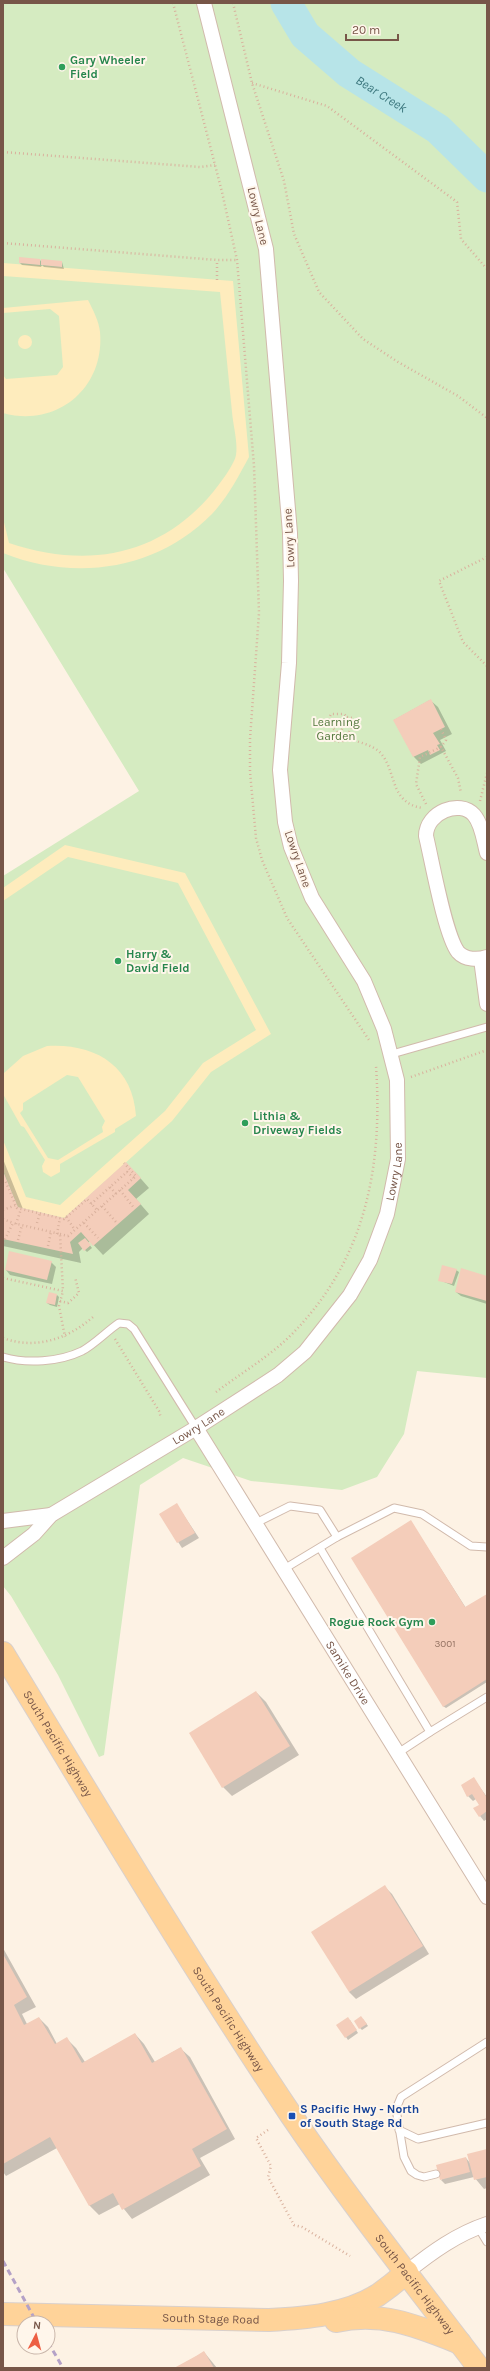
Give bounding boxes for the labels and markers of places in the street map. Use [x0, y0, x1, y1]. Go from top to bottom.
place label: Gary Wheeler Field [70, 53, 146, 81]
marker: Gary Wheeler Field [57, 62, 67, 72]
place label: Harry & David Field [126, 947, 190, 975]
marker: Harry & David Field [113, 956, 123, 966]
place label: Lithia & Driveway Fields [253, 1109, 342, 1137]
marker: Lithia & Driveway Fields [240, 1118, 250, 1128]
place label: Rogue Rock Gym [329, 1615, 424, 1629]
marker: Rogue Rock Gym [427, 1617, 437, 1627]
place label: S Pacific Hwy - North of South Stage Rd [300, 2102, 419, 2130]
marker: S Pacific Hwy - North of South Stage Rd [287, 2111, 297, 2121]

